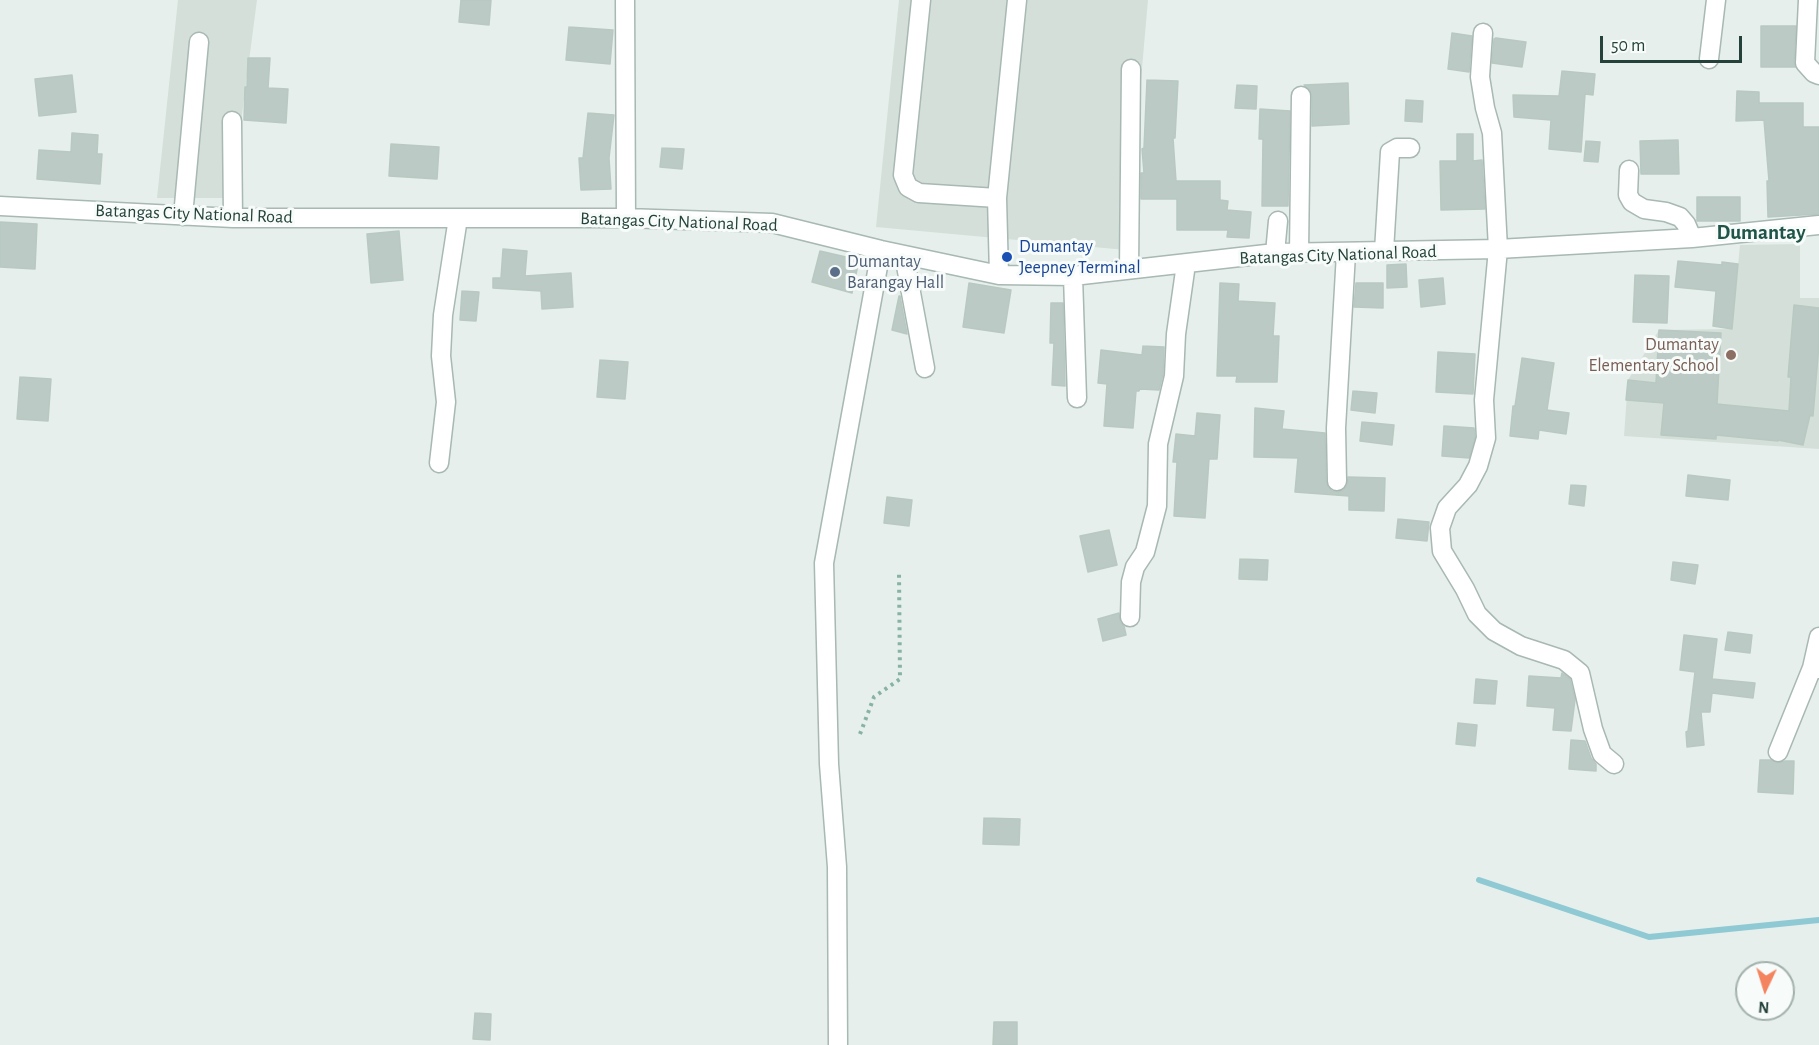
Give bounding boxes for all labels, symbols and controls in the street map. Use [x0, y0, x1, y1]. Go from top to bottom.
scale bar [1603, 24, 1746, 62]
text: 50 m [1611, 37, 1645, 55]
street label: Batangas City National Road [95, 200, 293, 228]
street label: Batangas City National Road [580, 208, 778, 236]
district label: Dumantay [1716, 220, 1806, 246]
place label: Dumantay Jeepney Terminal [1019, 236, 1141, 278]
street label: Batangas City National Road [1239, 241, 1437, 269]
marker: Dumantay Jeepney Terminal [1000, 250, 1014, 264]
place label: Dumantay Barangay Hall [847, 251, 944, 294]
marker: Dumantay Barangay Hall [828, 265, 842, 279]
place label: Dumantay Elementary School [1589, 334, 1719, 376]
marker: Dumantay Elementary School [1724, 348, 1738, 362]
north arrow [1735, 961, 1795, 1021]
text: N [1758, 999, 1770, 1015]

